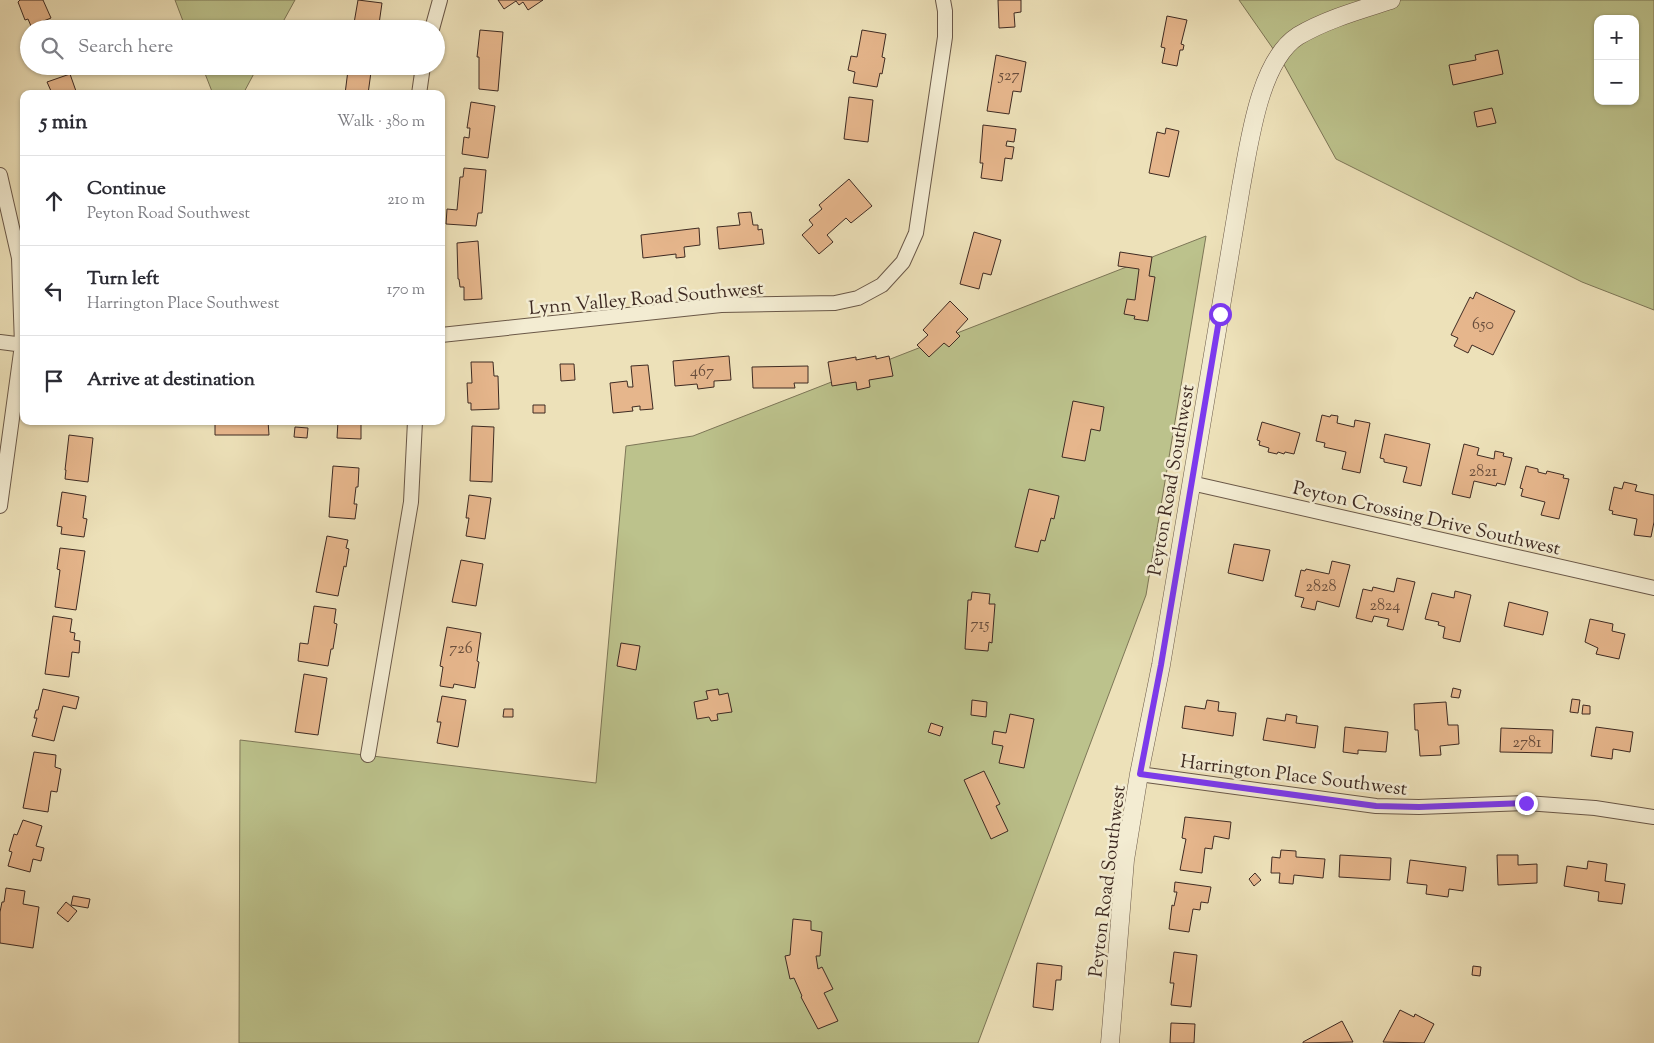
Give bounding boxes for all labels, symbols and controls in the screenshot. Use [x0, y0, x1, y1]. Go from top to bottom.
map controls [1594, 15, 1639, 105]
button: + [1594, 15, 1639, 60]
search box [20, 20, 445, 75]
icon: search [38, 34, 66, 62]
text: Search here [78, 34, 173, 61]
button: − [1594, 60, 1639, 105]
house number: 527 [998, 65, 1019, 88]
text: 5 min [40, 108, 87, 138]
text: Walk · 380 m [337, 111, 425, 134]
text: Continue [87, 176, 166, 203]
icon: ahead [40, 187, 68, 215]
text: 210 m [387, 189, 425, 212]
text: Peyton Road Southwest [87, 203, 250, 226]
text: Turn left [87, 266, 159, 293]
street label: Lynn Valley Road Southwest [528, 276, 765, 323]
icon: left [40, 277, 68, 305]
text: 170 m [387, 279, 425, 302]
text: Harrington Place Southwest [87, 293, 279, 316]
route start [1209, 303, 1232, 326]
house number: 650 [1472, 314, 1494, 337]
house number: 467 [690, 361, 714, 384]
icon: arrive [40, 367, 68, 395]
text: Arrive at destination [87, 367, 255, 394]
street label: Peyton Road Southwest [1142, 382, 1203, 578]
house number: 2821 [1469, 461, 1498, 484]
street label: Peyton Crossing Drive Southwest [1290, 475, 1563, 563]
house number: 2828 [1306, 576, 1336, 599]
house number: 2824 [1370, 595, 1400, 618]
house number: 715 [971, 614, 990, 637]
house number: 726 [449, 638, 473, 661]
house number: 2781 [1513, 732, 1542, 755]
street label: Harrington Place Southwest [1179, 749, 1409, 804]
street label: Peyton Road Southwest [1083, 783, 1134, 979]
route end [1515, 792, 1538, 815]

